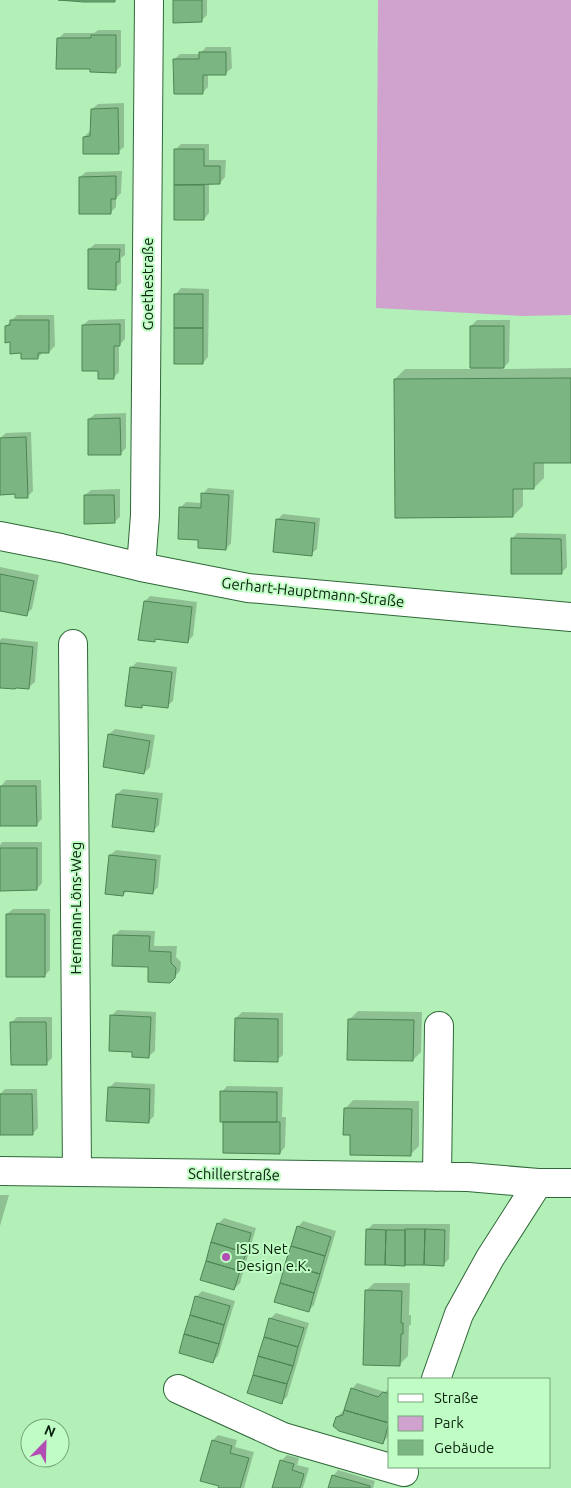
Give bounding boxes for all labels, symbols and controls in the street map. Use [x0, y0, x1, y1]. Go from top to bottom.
street label: Goethestraße [139, 238, 156, 330]
street label: Gerhart-Hauptmann-Straße [221, 574, 405, 610]
street label: Hermann-Löns-Weg [67, 842, 84, 974]
street label: Schillerstraße [188, 1165, 280, 1183]
place label: ISIS Net Design e.K. [236, 1240, 311, 1274]
marker: ISIS Net Design e.K. [220, 1251, 232, 1263]
legend [388, 1378, 551, 1468]
text: Straße [434, 1389, 478, 1406]
text: Park [434, 1414, 464, 1431]
north arrow [20, 1418, 70, 1468]
text: N [42, 1422, 58, 1440]
text: Gebäude [434, 1439, 494, 1456]

